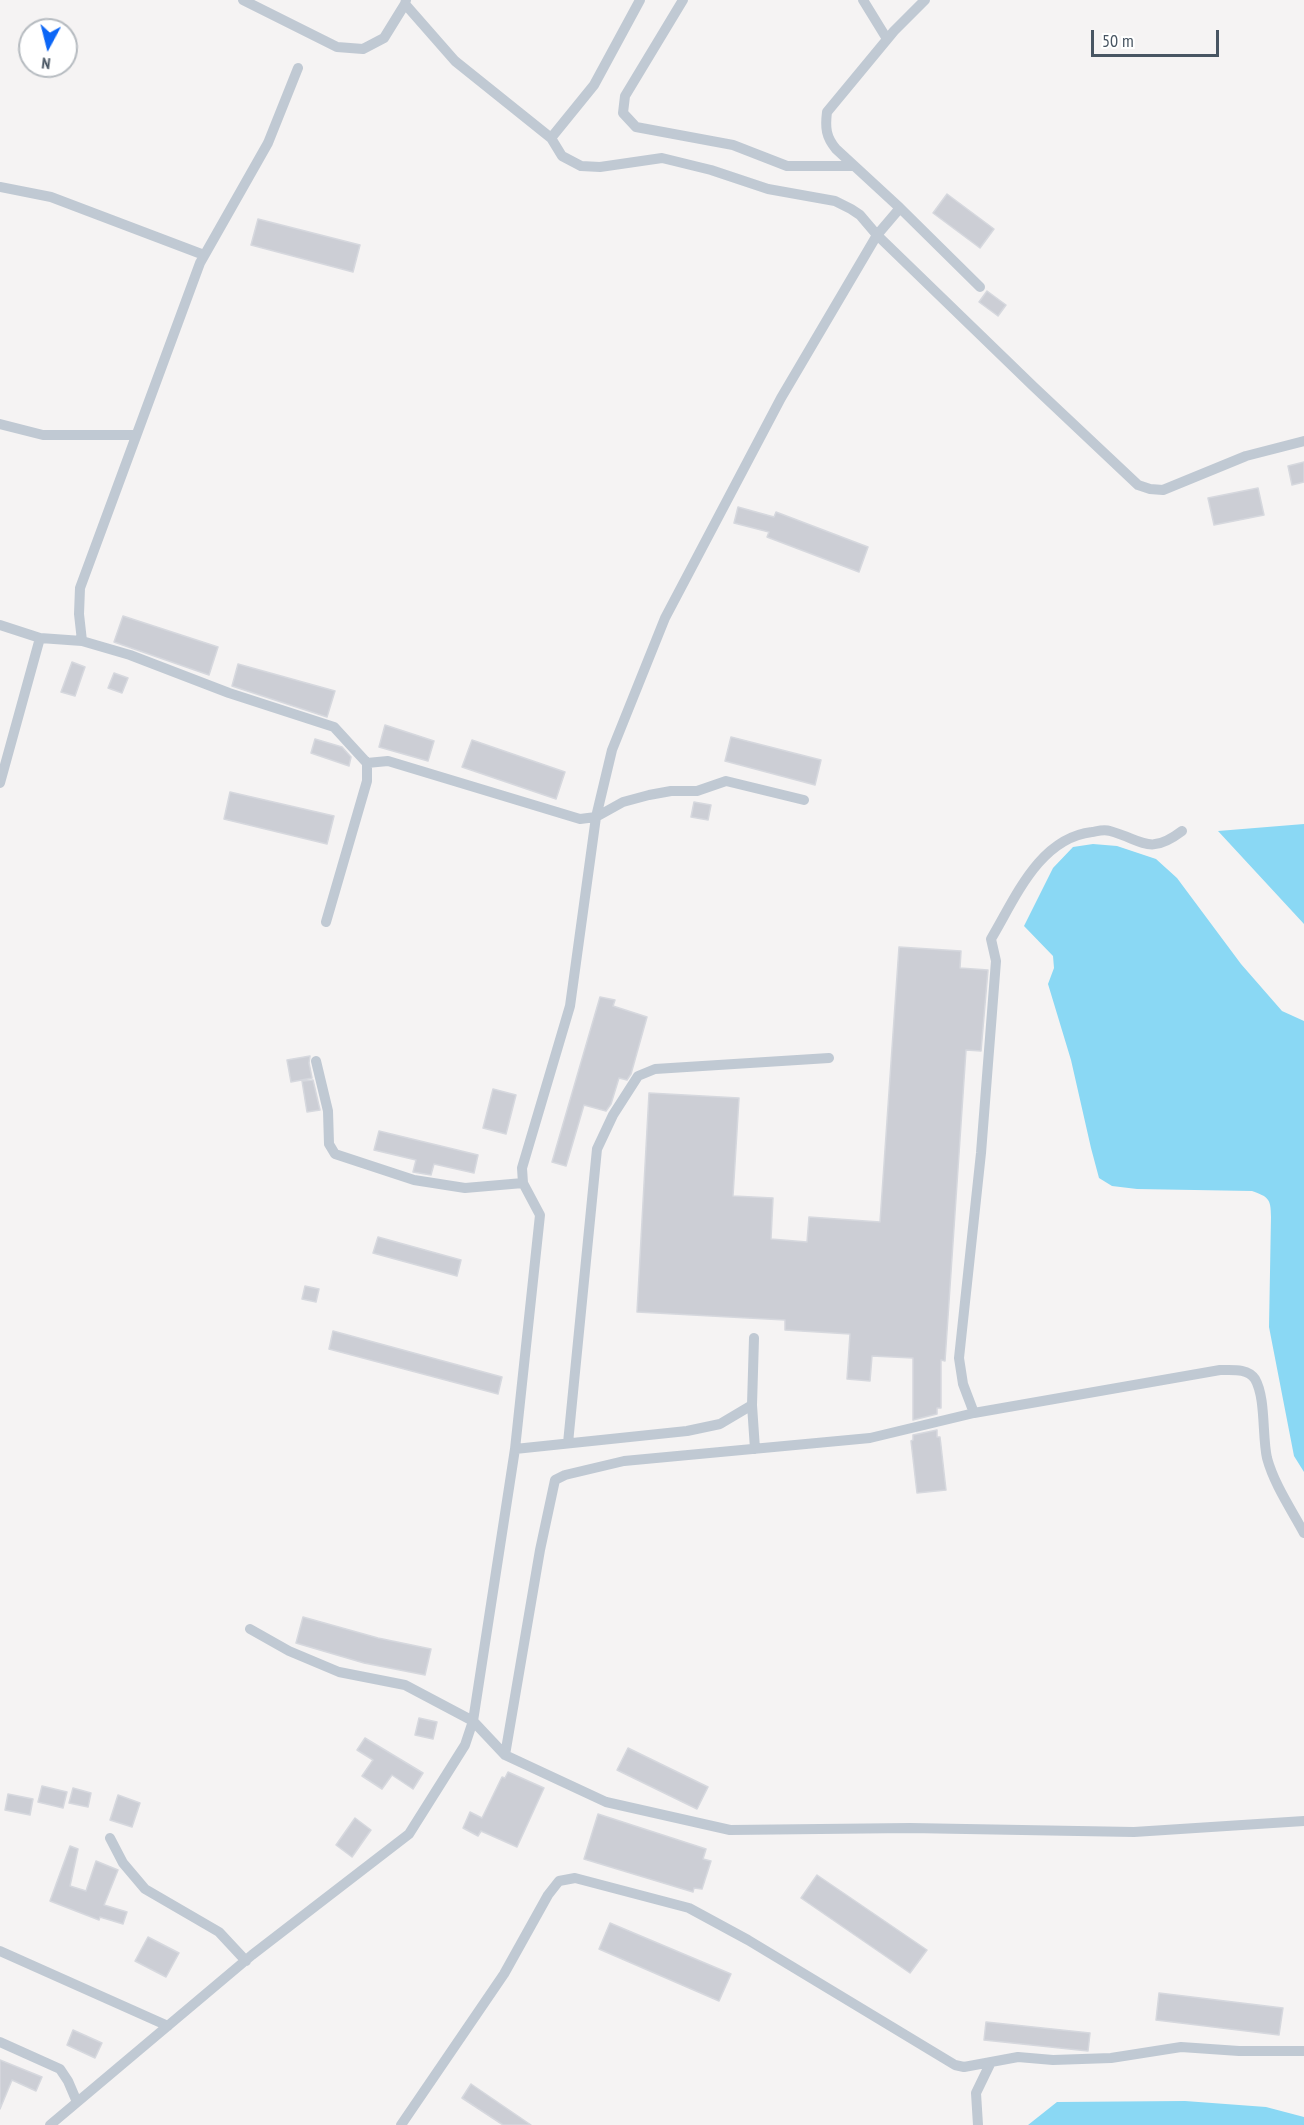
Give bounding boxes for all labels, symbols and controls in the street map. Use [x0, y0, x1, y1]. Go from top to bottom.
north arrow [18, 18, 78, 78]
scale bar [1094, 18, 1222, 56]
text: 50 m [1102, 29, 1134, 52]
text: N [41, 53, 52, 74]

